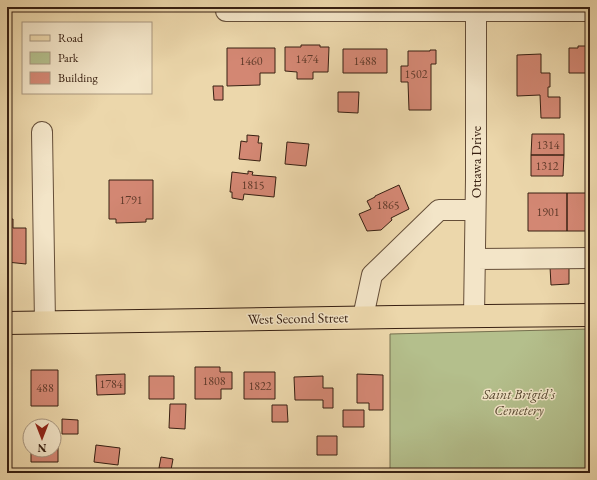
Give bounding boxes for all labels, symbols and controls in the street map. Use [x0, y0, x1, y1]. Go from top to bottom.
legend [22, 22, 152, 94]
text: Road [58, 30, 84, 46]
text: Park [58, 50, 79, 66]
house number: 1474 [295, 51, 319, 67]
house number: 1460 [239, 53, 263, 69]
house number: 1488 [353, 53, 377, 69]
house number: 1502 [404, 66, 428, 82]
text: Building [58, 70, 99, 86]
street label: Ottawa Drive [467, 125, 485, 198]
house number: 1314 [536, 137, 560, 153]
house number: 1312 [535, 158, 559, 174]
house number: 1815 [241, 177, 265, 193]
house number: 1791 [119, 192, 143, 208]
house number: 1865 [376, 197, 400, 213]
house number: 1901 [536, 204, 560, 220]
street label: West Second Street [247, 308, 349, 328]
house number: 1808 [202, 373, 226, 389]
house number: 1784 [99, 376, 123, 392]
house number: 1822 [248, 378, 272, 394]
house number: 488 [36, 380, 54, 396]
park label: Saint Brigid’s Cemetery [482, 385, 555, 419]
north arrow [22, 418, 62, 458]
text: N [37, 441, 46, 455]

